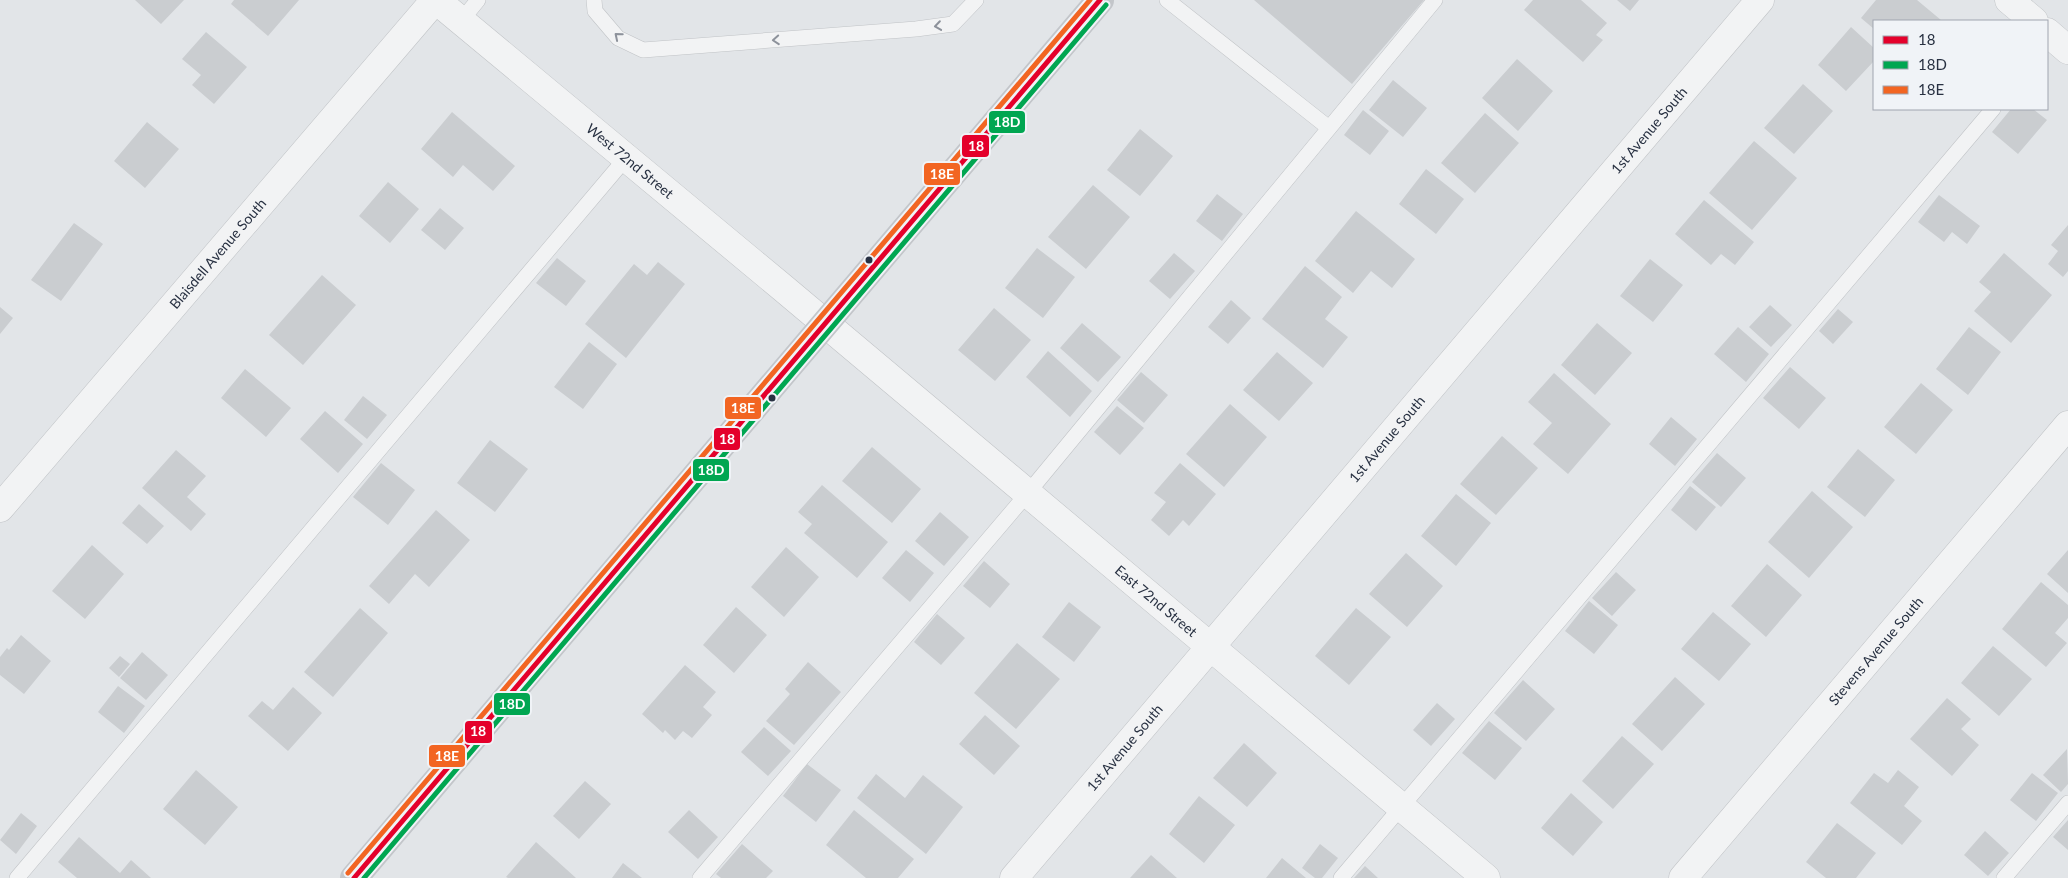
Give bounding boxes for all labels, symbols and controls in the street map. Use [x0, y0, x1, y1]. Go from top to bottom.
one-way arrow [933, 20, 941, 31]
legend [1873, 20, 2048, 110]
text: 18 [1918, 30, 1935, 48]
one-way arrow [614, 32, 623, 41]
one-way arrow [771, 34, 779, 45]
text: 18D [1918, 55, 1947, 73]
text: 18E [1918, 80, 1944, 98]
street label: 1st Avenue South [1607, 83, 1690, 177]
line badge: 18D [988, 110, 1026, 134]
text: 18D [994, 113, 1021, 130]
street label: West 72nd Street [583, 119, 677, 202]
line badge: 18 [961, 134, 990, 158]
text: 18 [968, 137, 984, 154]
line badge: 18E [923, 162, 961, 186]
text: 18E [930, 165, 954, 182]
street label: Blaisdell Avenue South [166, 195, 269, 312]
unlabelled marker [864, 255, 874, 265]
street label: 1st Avenue South [1345, 392, 1428, 486]
unlabelled marker [767, 393, 777, 403]
line badge: 18E [724, 396, 762, 420]
text: 18E [731, 399, 755, 416]
line badge: 18 [713, 427, 741, 451]
text: 18 [719, 430, 735, 447]
line badge: 18D [692, 458, 730, 482]
text: 18D [698, 461, 725, 478]
street label: East 72nd Street [1112, 561, 1201, 640]
street label: Stevens Avenue South [1825, 593, 1926, 708]
line badge: 18D [493, 692, 531, 716]
text: 18D [499, 695, 526, 712]
street label: 1st Avenue South [1083, 701, 1166, 794]
line badge: 18 [464, 720, 493, 744]
text: 18 [470, 722, 486, 739]
line badge: 18E [428, 744, 466, 768]
text: 18E [435, 747, 459, 764]

